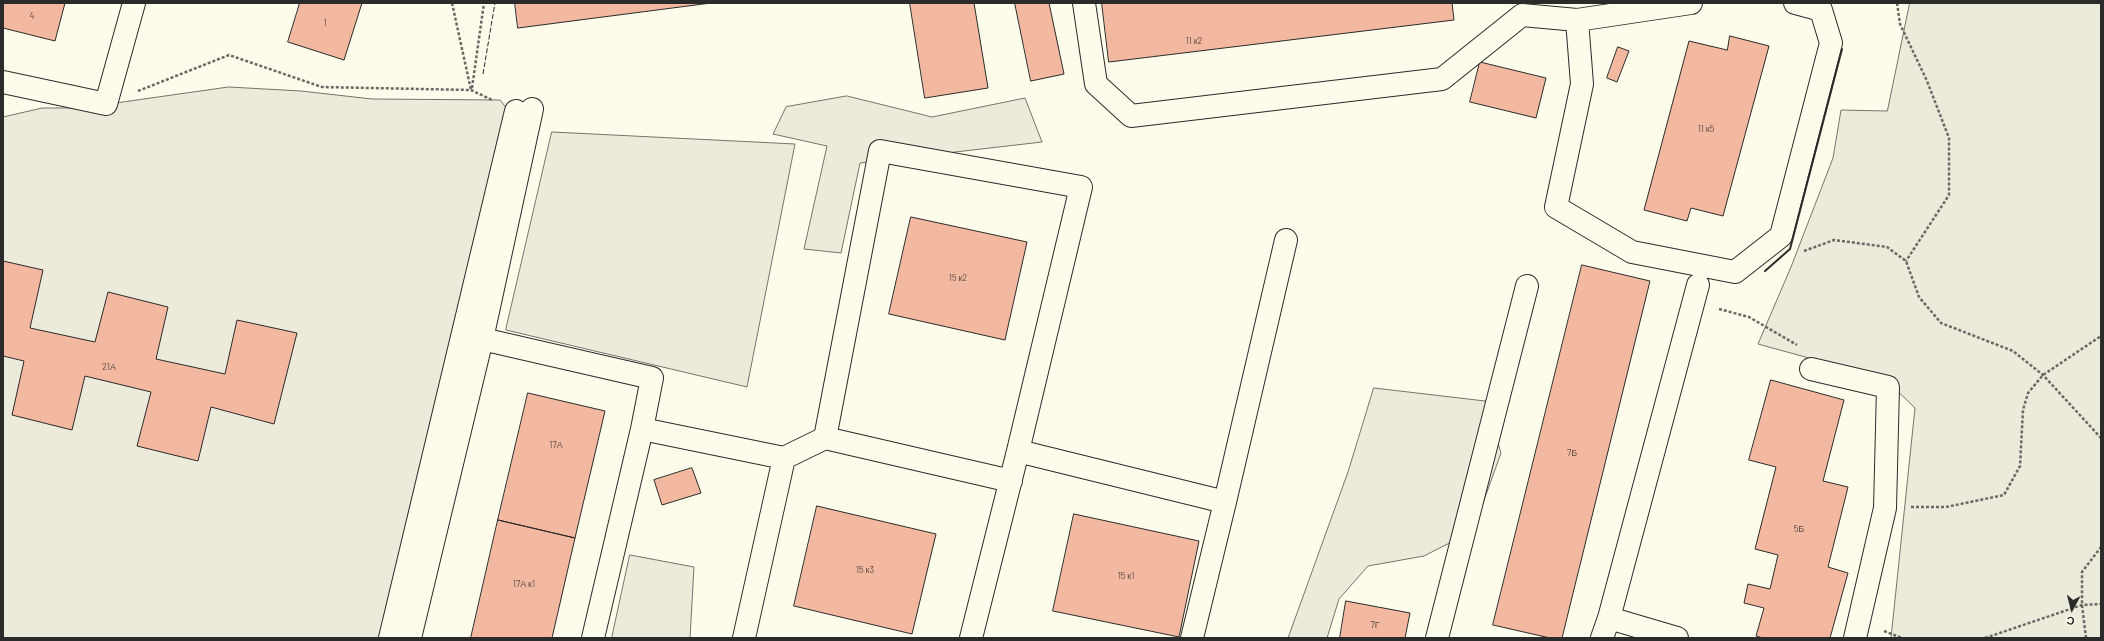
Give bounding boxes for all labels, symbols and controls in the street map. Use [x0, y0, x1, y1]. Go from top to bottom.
house number: 4 [30, 11, 34, 21]
house number: 1 [323, 18, 327, 28]
house number: 11 к2 [1186, 36, 1202, 46]
house number: 11 к5 [1698, 124, 1714, 134]
house number: 15 к2 [949, 273, 967, 283]
house number: 21А [102, 362, 116, 372]
house number: 17А [549, 440, 563, 450]
house number: 7Б [1567, 448, 1577, 458]
house number: 5Б [1794, 524, 1804, 534]
house number: 15 к3 [856, 565, 874, 575]
house number: 15 к1 [1118, 571, 1134, 581]
house number: 17А к1 [513, 579, 535, 589]
north arrow [2052, 589, 2092, 629]
text: С [2066, 614, 2075, 628]
house number: 7Г [1370, 620, 1380, 630]

